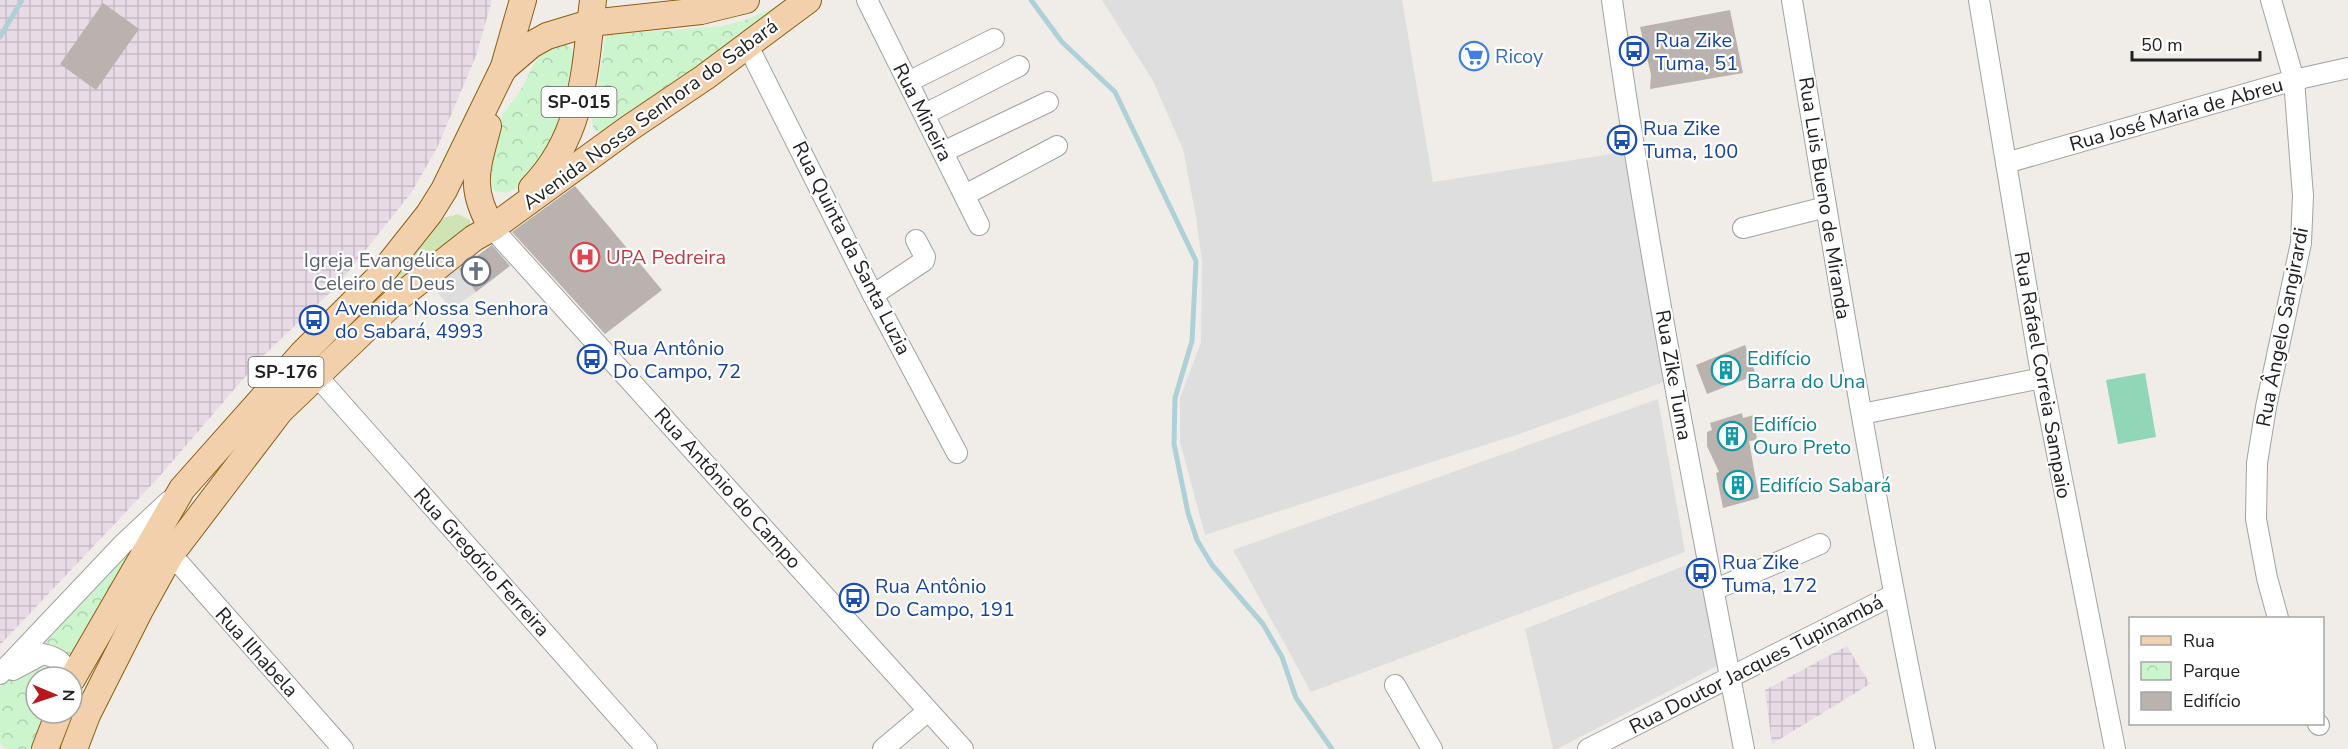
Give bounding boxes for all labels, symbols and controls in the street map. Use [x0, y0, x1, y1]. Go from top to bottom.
street label: Avenida Nossa Senhora do Sabará [517, 13, 783, 216]
scale bar [2132, 24, 2260, 62]
place label: Rua Zike Tuma, 51 [1655, 27, 1738, 77]
text: 50 m [2141, 33, 2183, 57]
bus stop icon: Rua Zike Tuma, 51 [1618, 35, 1650, 67]
supermarket icon: Ricoy [1458, 40, 1490, 72]
place label: Ricoy [1495, 43, 1544, 70]
street label: Rua Mineira [886, 59, 959, 166]
street label: Rua José Maria de Abreu [2066, 71, 2286, 158]
street label: Rua Luis Bueno de Miranda [1792, 75, 1857, 321]
road number: SP-015 [542, 87, 616, 117]
place label: Rua Zike Tuma, 100 [1643, 115, 1738, 165]
bus stop icon: Rua Zike Tuma, 100 [1606, 124, 1638, 156]
street label: Rua Quinta da Santa Luzia [786, 137, 917, 360]
street label: Rua Ângelo Sangirardi [2250, 225, 2315, 429]
hospital icon: UPA Pedreira [569, 241, 601, 273]
place label: UPA Pedreira [606, 244, 726, 271]
place label: Igreja Evangélica Celeiro de Deus [304, 247, 455, 297]
street label: Rua Rafael Correia Sampaio [2007, 250, 2078, 501]
church icon: Igreja Evangélica Celeiro de Deus [460, 255, 492, 287]
place label: Avenida Nossa Senhora do Sabará, 4993 [335, 295, 549, 345]
bus stop icon: Avenida Nossa Senhora do Sabará, 4993 [298, 304, 330, 336]
street label: Rua Zike Tuma [1649, 308, 1698, 442]
place label: Rua Antônio Do Campo, 72 [613, 335, 741, 385]
bus stop icon: Rua Antônio Do Campo, 72 [576, 343, 608, 375]
place label: Edifício Barra do Una [1747, 345, 1866, 395]
building icon: Edifício Barra do Una [1710, 354, 1742, 386]
road number: SP-176 [248, 357, 324, 387]
street label: Rua Antônio do Campo [648, 402, 807, 575]
place label: Edifício Ouro Preto [1753, 411, 1851, 461]
building icon: Edifício Ouro Preto [1716, 420, 1748, 452]
building icon: Edifício Sabará [1722, 469, 1754, 501]
place label: Edifício Sabará [1759, 472, 1891, 499]
street label: Rua Gregório Ferreira [407, 482, 556, 643]
place label: Rua Zike Tuma, 172 [1722, 549, 1817, 599]
bus stop icon: Rua Zike Tuma, 172 [1685, 557, 1717, 589]
place label: Rua Antônio Do Campo, 191 [875, 573, 1015, 623]
bus stop icon: Rua Antônio Do Campo, 191 [838, 582, 870, 614]
street label: Rua Doutor Jacques Tupinambá [1625, 588, 1888, 740]
street label: Rua Ilhabela [209, 602, 304, 703]
legend [2129, 617, 2324, 725]
text: Rua [2183, 629, 2215, 653]
text: Parque [2183, 659, 2240, 683]
north arrow [24, 665, 84, 725]
text: N [57, 689, 79, 702]
text: Edifício [2183, 689, 2241, 713]

